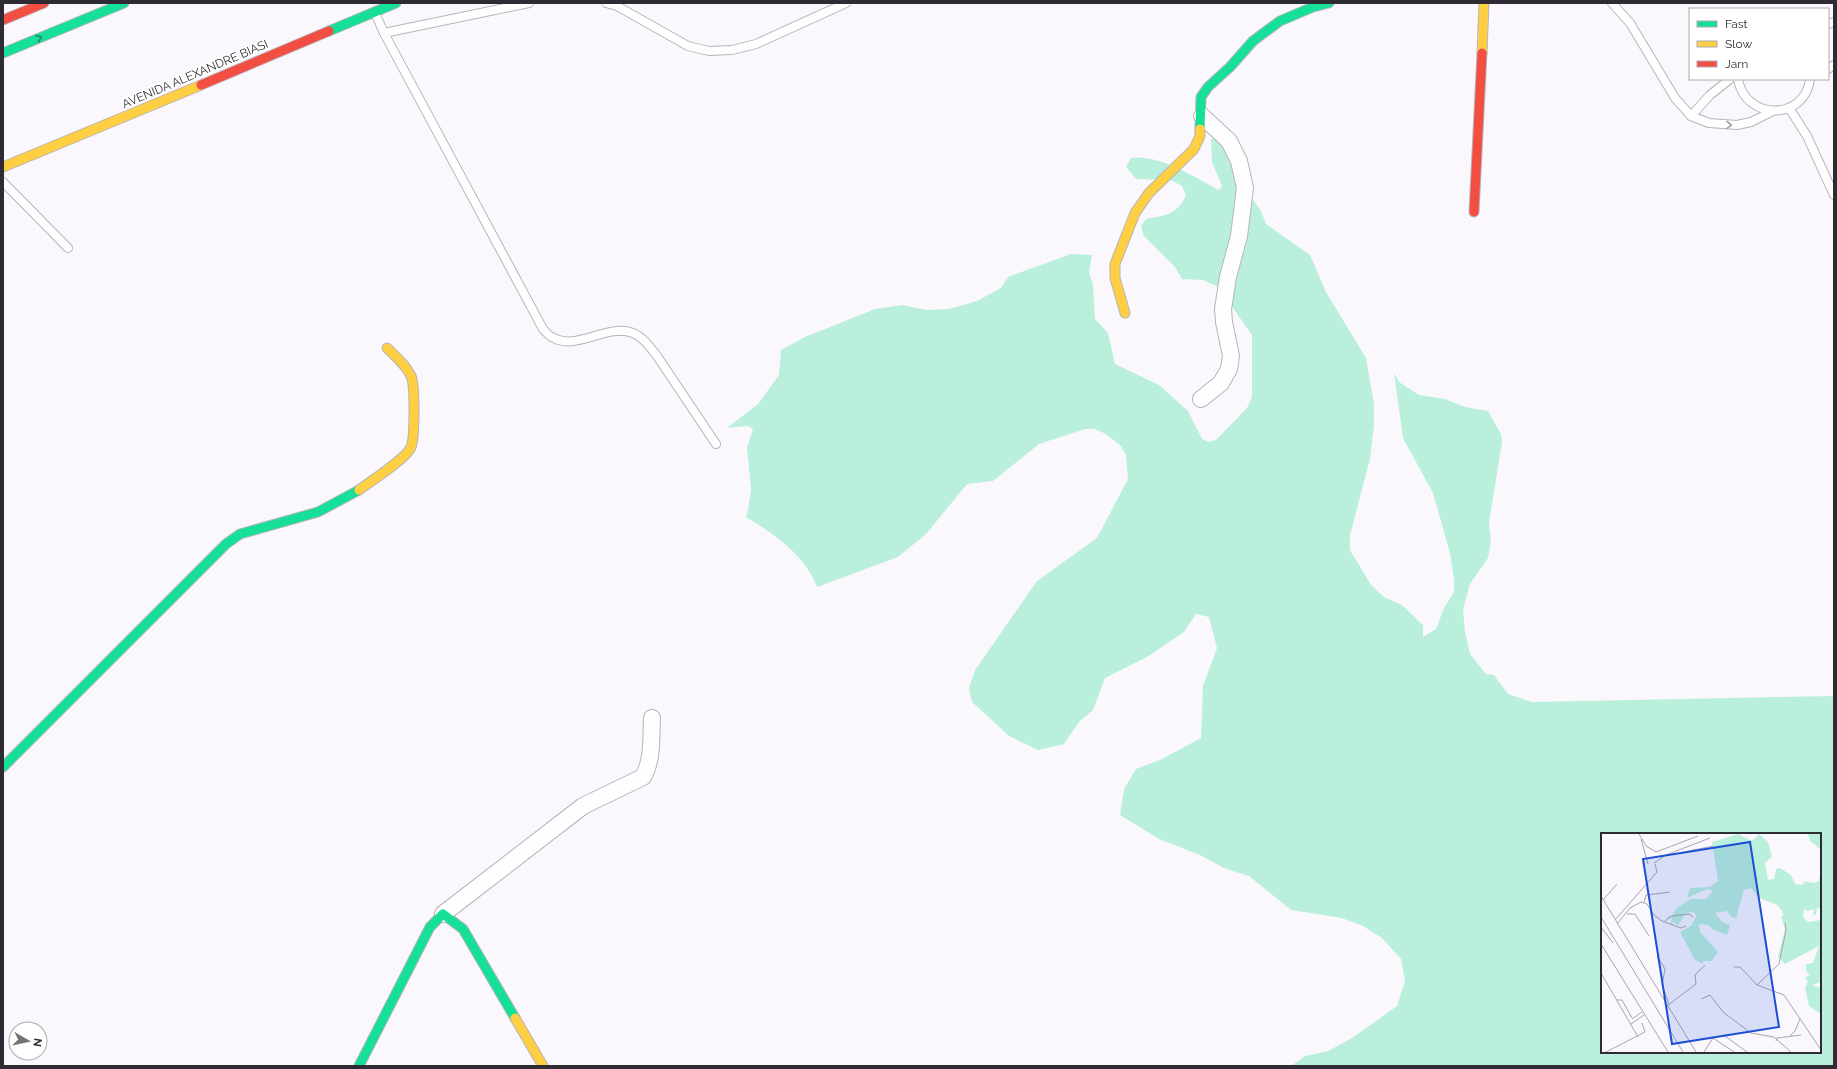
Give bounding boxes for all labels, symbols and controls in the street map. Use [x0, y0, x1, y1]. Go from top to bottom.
legend [1689, 8, 1829, 80]
text: Fast [1725, 17, 1748, 31]
one-way arrow [35, 35, 43, 43]
street label: AVENIDA ALEXANDRE BIASI [120, 37, 270, 111]
text: Slow [1725, 37, 1752, 51]
text: Jam [1725, 57, 1748, 71]
one-way arrow [1726, 120, 1732, 129]
inset map [1601, 833, 1821, 1053]
north arrow [8, 1021, 48, 1061]
text: N [30, 1037, 44, 1048]

